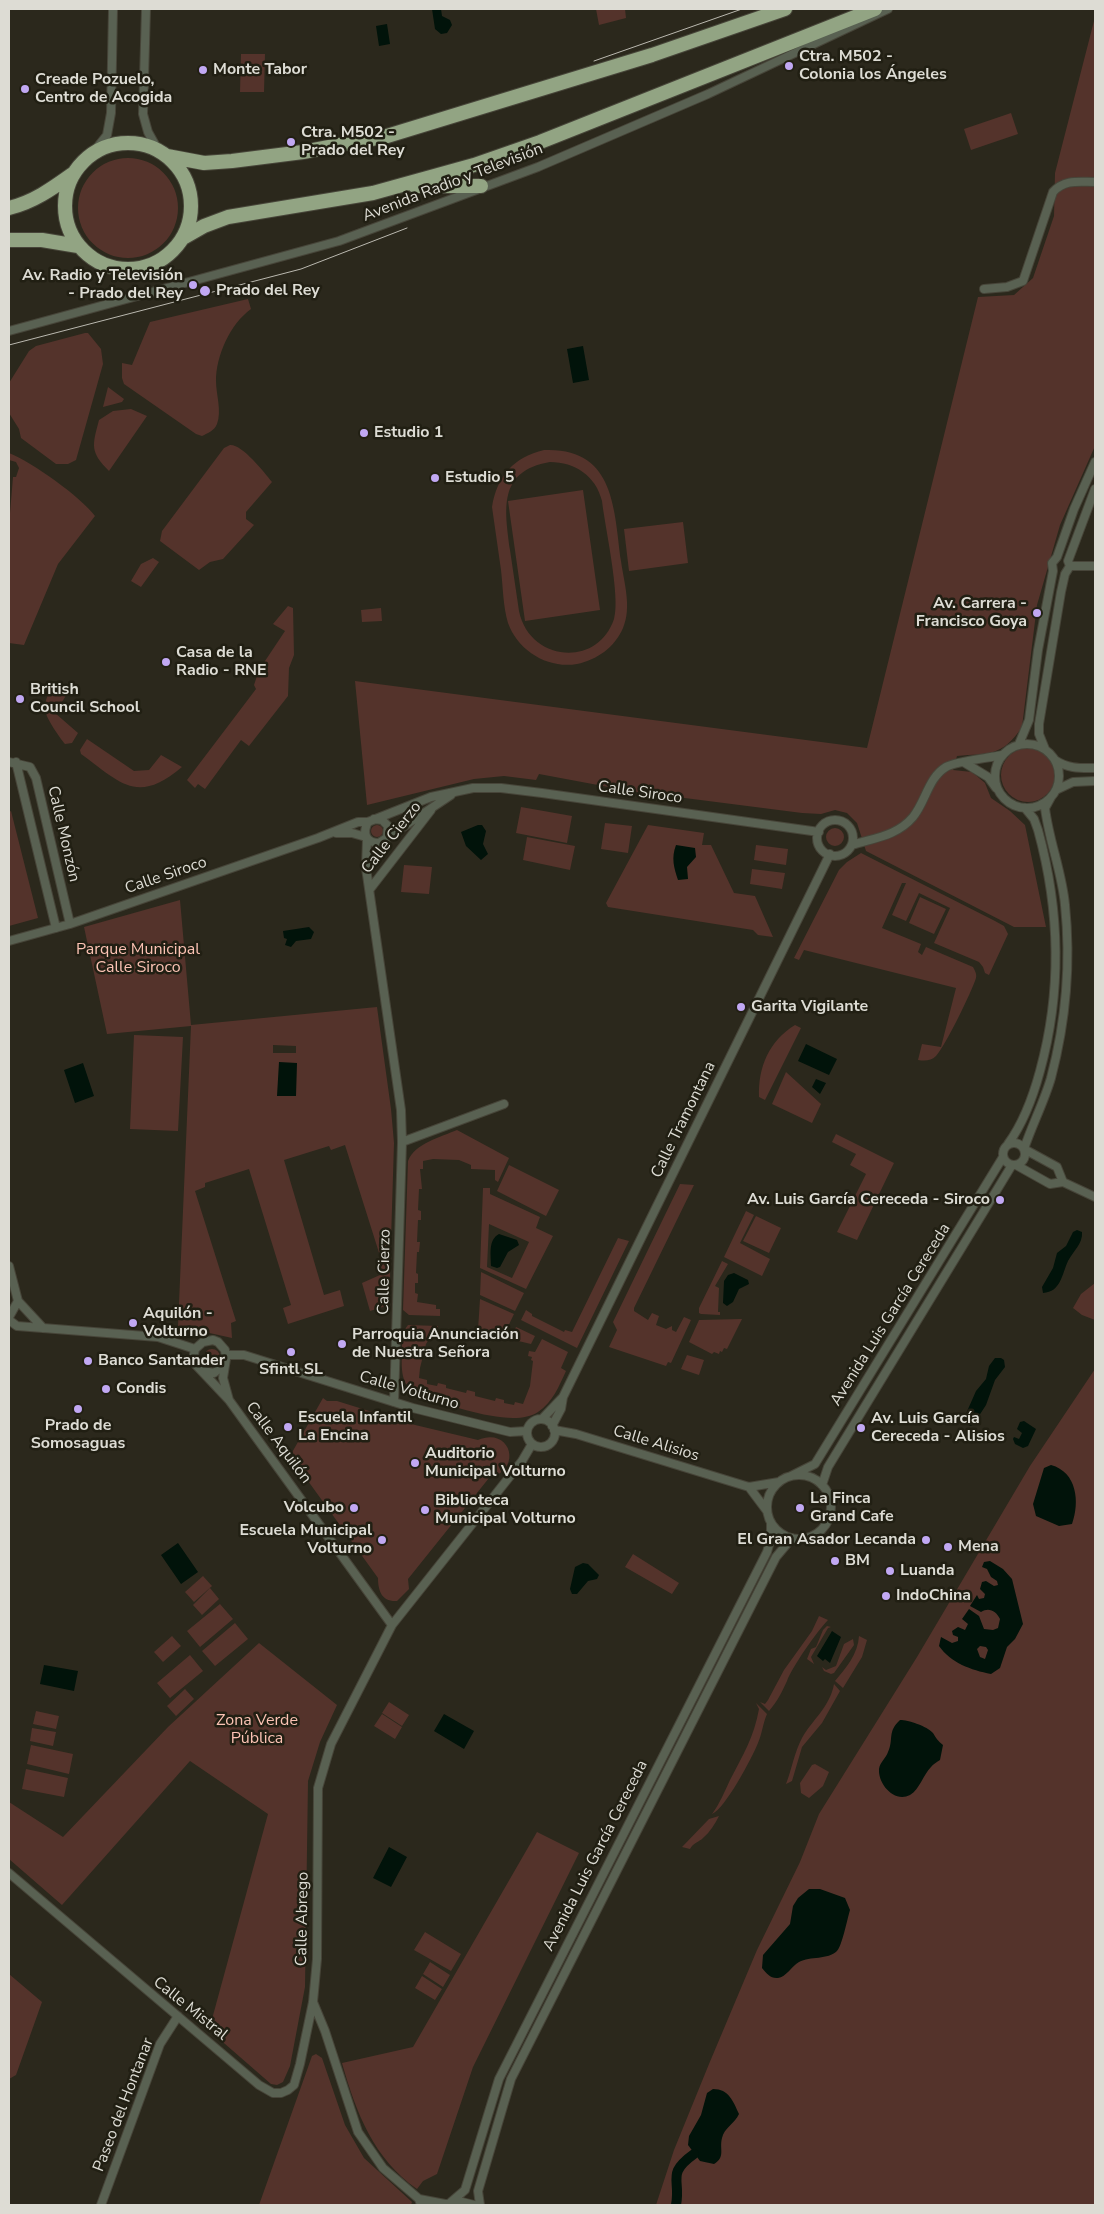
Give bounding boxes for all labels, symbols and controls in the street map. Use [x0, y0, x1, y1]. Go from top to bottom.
place label: Ctra. M502 - Colonia los Ángeles [799, 47, 947, 85]
place label: Monte Tabor [213, 60, 307, 80]
marker: Ctra. M502 - Colonia los Ángeles [783, 60, 795, 72]
marker: Monte Tabor [197, 64, 209, 76]
place label: Creade Pozuelo, Centro de Acogida [35, 70, 172, 108]
marker: Creade Pozuelo, Centro de Acogida [19, 83, 31, 95]
place label: Ctra. M502 - Prado del Rey [301, 123, 405, 161]
marker: Ctra. M502 - Prado del Rey [285, 136, 297, 148]
street label: Avenida Radio y Televisión [360, 140, 546, 226]
place label: Av. Radio y Televisión - Prado del Rey [22, 266, 183, 304]
marker: Av. Radio y Televisión - Prado del Rey [187, 279, 199, 291]
place label: Prado del Rey [216, 281, 320, 301]
marker: Prado del Rey [198, 284, 212, 298]
place label: Estudio 1 [374, 423, 443, 443]
marker: Estudio 1 [358, 427, 370, 439]
place label: Estudio 5 [445, 468, 514, 488]
marker: Estudio 5 [429, 472, 441, 484]
place label: Av. Carrera - Francisco Goya [916, 594, 1027, 632]
marker: Av. Carrera - Francisco Goya [1031, 607, 1043, 619]
place label: Casa de la Radio - RNE [176, 643, 267, 681]
marker: Casa de la Radio - RNE [160, 656, 172, 668]
place label: British Council School [30, 680, 140, 718]
marker: British Council School [14, 693, 26, 705]
street label: Calle Siroco [596, 778, 684, 808]
street label: Calle Monzón [43, 784, 83, 884]
street label: Calle Cierzo [358, 798, 426, 878]
street label: Calle Siroco [123, 853, 209, 899]
park label: Parque Municipal Calle Siroco [76, 940, 200, 978]
place label: Garita Vigilante [751, 997, 868, 1017]
marker: Garita Vigilante [735, 1001, 747, 1013]
street label: Calle Tramontana [648, 1059, 720, 1181]
place label: Av. Luis García Cereceda - Siroco [747, 1190, 990, 1210]
marker: Av. Luis García Cereceda - Siroco [994, 1194, 1006, 1206]
street label: Avenida Luis García Cereceda [827, 1220, 955, 1410]
street label: Calle Cierzo [375, 1229, 395, 1315]
place label: Aquilón - Volturno [143, 1304, 213, 1342]
marker: Aquilón - Volturno [127, 1317, 139, 1329]
place label: Parroquia Anunciación de Nuestra Señora [352, 1325, 519, 1363]
marker: Parroquia Anunciación de Nuestra Señora [336, 1338, 348, 1350]
marker: Sfintl SL [285, 1346, 297, 1358]
place label: Banco Santander [98, 1351, 225, 1371]
marker: Banco Santander [82, 1355, 94, 1367]
place label: Sfintl SL [259, 1360, 323, 1380]
street label: Calle Volturno [357, 1368, 461, 1414]
place label: Condis [116, 1379, 166, 1399]
marker: Condis [100, 1383, 112, 1395]
street label: Calle Aquilón [241, 1398, 315, 1488]
marker: Prado de Somosaguas [72, 1403, 84, 1415]
place label: Escuela Infantil La Encina [298, 1408, 412, 1446]
place label: Av. Luis García Cereceda - Alisios [871, 1409, 1005, 1447]
place label: Prado de Somosaguas [31, 1416, 125, 1454]
marker: Escuela Infantil La Encina [282, 1421, 294, 1433]
street label: Calle Alisios [611, 1422, 701, 1466]
marker: Av. Luis García Cereceda - Alisios [855, 1422, 867, 1434]
place label: Auditorio Municipal Volturno [425, 1444, 566, 1482]
marker: Auditorio Municipal Volturno [409, 1457, 421, 1469]
place label: La Finca Grand Cafe [810, 1489, 894, 1527]
place label: Biblioteca Municipal Volturno [435, 1491, 576, 1529]
place label: Volcubo [284, 1498, 344, 1518]
marker: Volcubo [348, 1502, 360, 1514]
marker: La Finca Grand Cafe [794, 1502, 806, 1514]
marker: Biblioteca Municipal Volturno [419, 1504, 431, 1516]
place label: Escuela Municipal Volturno [239, 1521, 372, 1559]
place label: El Gran Asador Lecanda [737, 1530, 916, 1550]
marker: Escuela Municipal Volturno [376, 1534, 388, 1546]
marker: El Gran Asador Lecanda [920, 1534, 932, 1546]
place label: Mena [958, 1537, 999, 1557]
marker: Mena [942, 1541, 954, 1553]
place label: BM [845, 1551, 870, 1571]
marker: BM [829, 1555, 841, 1567]
place label: Luanda [900, 1561, 955, 1581]
marker: Luanda [884, 1565, 896, 1577]
place label: IndoChina [896, 1586, 971, 1606]
marker: IndoChina [880, 1590, 892, 1602]
park label: Zona Verde Pública [216, 1711, 298, 1749]
street label: Avenida Luis García Cereceda [539, 1757, 653, 1955]
street label: Calle Abrego [293, 1872, 313, 1966]
street label: Calle Mistral [149, 1973, 231, 2045]
street label: Paseo del Hontanar [90, 2035, 158, 2175]

